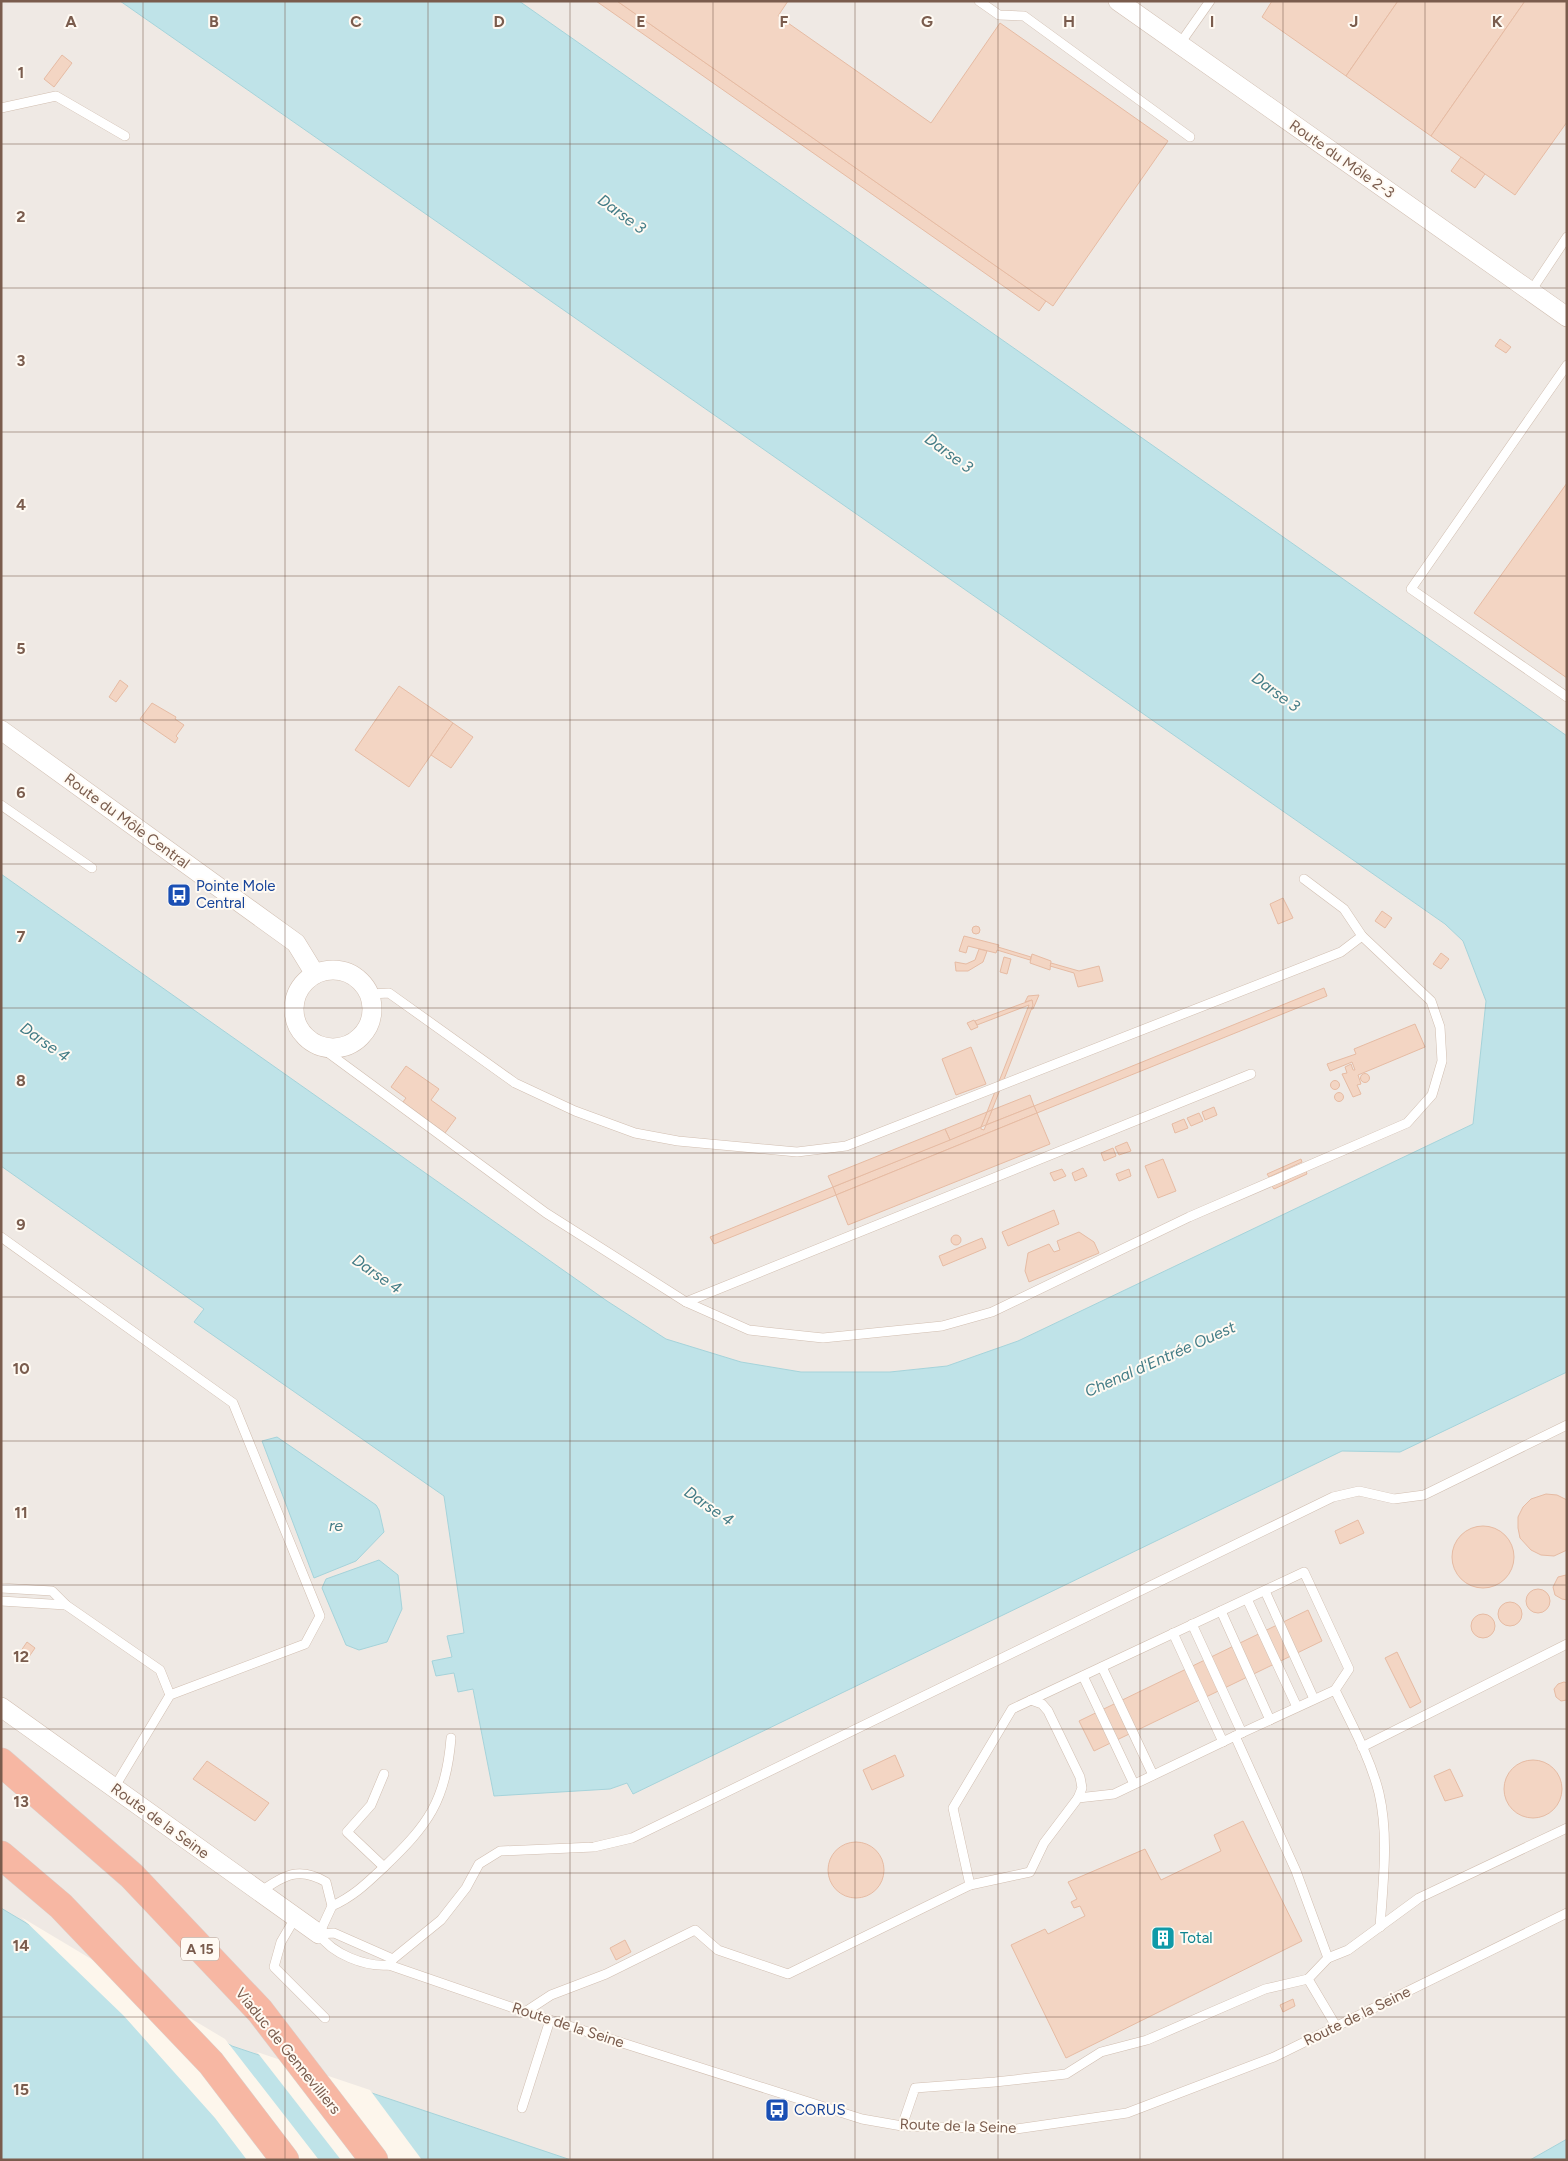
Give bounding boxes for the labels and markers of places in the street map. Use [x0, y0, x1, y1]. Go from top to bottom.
place label: Pointe Mole Central [196, 877, 276, 912]
bus stop icon: Pointe Mole Central [166, 882, 192, 908]
building icon: Total [1150, 1925, 1176, 1951]
place label: Total [1180, 1929, 1213, 1947]
bus stop icon: CORUS [764, 2097, 790, 2123]
place label: CORUS [794, 2101, 846, 2119]

